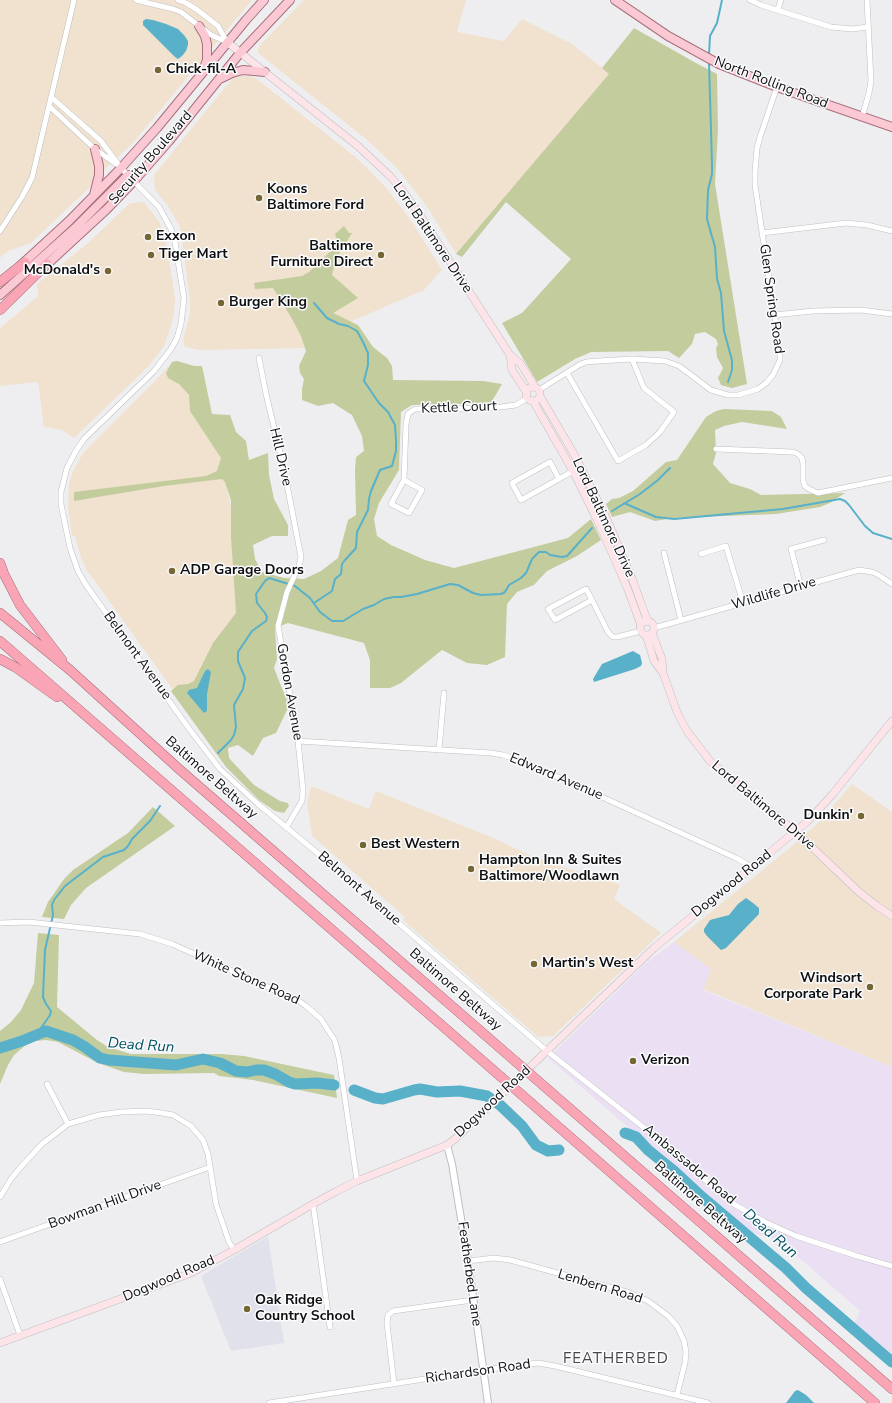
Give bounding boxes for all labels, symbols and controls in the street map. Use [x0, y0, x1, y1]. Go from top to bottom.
street label: North Rolling Road [712, 54, 830, 112]
place label: Chick-fil-A [166, 62, 236, 78]
marker: Chick-fil-A [153, 65, 163, 75]
street label: Security Boulevard [106, 108, 196, 208]
street label: Lord Baltimore Drive [389, 179, 475, 297]
place label: Koons Baltimore Ford [267, 182, 364, 214]
marker: Koons Baltimore Ford [254, 193, 264, 203]
place label: Exxon [156, 229, 196, 245]
marker: Exxon [143, 232, 153, 242]
place label: Baltimore Furniture Direct [271, 239, 373, 272]
street label: Glen Spring Road [755, 243, 787, 355]
place label: Tiger Mart [159, 247, 228, 263]
marker: Tiger Mart [146, 250, 156, 260]
marker: Baltimore Furniture Direct [376, 250, 386, 260]
place label: McDonald's [24, 263, 100, 279]
marker: McDonald's [103, 266, 113, 276]
place label: Burger King [229, 295, 307, 311]
marker: Burger King [216, 298, 226, 308]
street label: Kettle Court [421, 398, 497, 418]
street label: Hill Drive [265, 426, 295, 488]
street label: Lord Baltimore Drive [568, 456, 638, 580]
place label: ADP Garage Doors [180, 563, 304, 579]
marker: ADP Garage Doors [167, 566, 177, 576]
street label: Wildlife Drive [730, 574, 818, 614]
street label: Belmont Avenue [99, 609, 175, 703]
street label: Gordon Avenue [272, 642, 306, 742]
street label: Baltimore Beltway [161, 733, 261, 823]
street label: Edward Avenue [507, 750, 605, 804]
street label: Lord Baltimore Drive [708, 758, 818, 854]
place label: Dunkin' [803, 808, 853, 824]
marker: Dunkin' [856, 811, 866, 821]
place label: Best Western [371, 837, 460, 853]
marker: Best Western [358, 840, 368, 850]
street label: Dogwood Road [689, 847, 775, 921]
street label: Belmont Avenue [314, 848, 404, 930]
place label: Hampton Inn & Suites Baltimore/Woodlawn [479, 853, 622, 886]
marker: Hampton Inn & Suites Baltimore/Woodlawn [466, 864, 476, 874]
street label: Baltimore Beltway [405, 945, 505, 1035]
street label: White Stone Road [190, 947, 302, 1009]
place label: Martin's West [542, 956, 633, 972]
marker: Martin's West [529, 959, 539, 969]
place label: Windsort Corporate Park [764, 971, 862, 1004]
marker: Windsort Corporate Park [865, 982, 875, 992]
water label: Dead Run [107, 1035, 175, 1057]
place label: Verizon [641, 1053, 689, 1069]
marker: Verizon [628, 1056, 638, 1066]
street label: Dogwood Road [451, 1062, 535, 1142]
street label: Ambassador Road [639, 1121, 739, 1209]
street label: Baltimore Beltway [650, 1158, 750, 1248]
street label: Bowman Hill Drive [46, 1177, 164, 1233]
water label: Dead Run [739, 1205, 801, 1263]
street label: Featherbed Lane [453, 1221, 485, 1327]
street label: Dogwood Road [121, 1252, 217, 1306]
street label: Lenbern Road [556, 1266, 644, 1308]
place label: Oak Ridge Country School [255, 1293, 355, 1326]
marker: Oak Ridge Country School [242, 1304, 252, 1314]
district label: FEATHERBED [563, 1350, 669, 1368]
street label: Richardson Road [424, 1356, 532, 1388]

